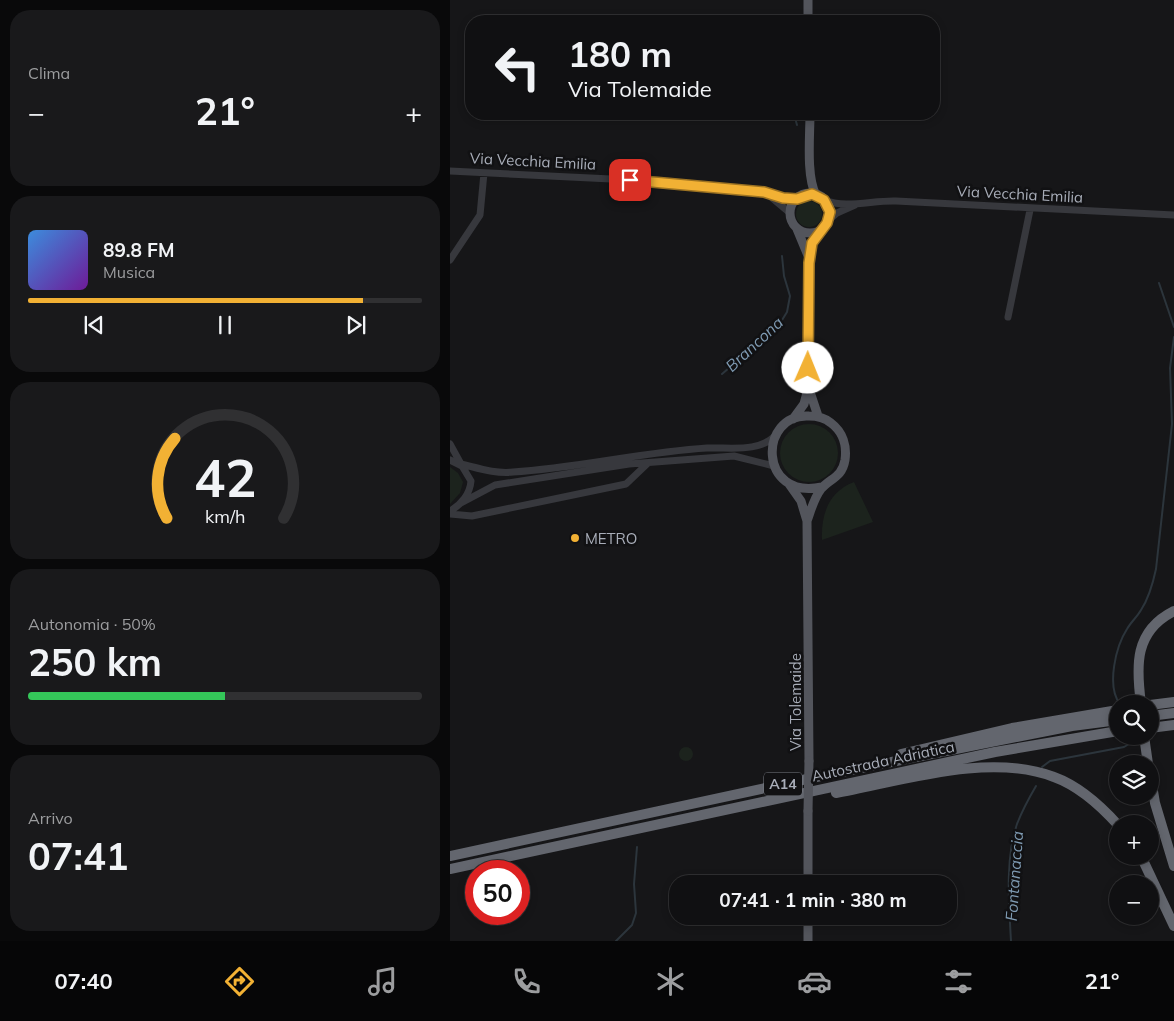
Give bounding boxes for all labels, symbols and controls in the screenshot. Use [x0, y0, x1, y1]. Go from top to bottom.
text: 180 m [568, 32, 672, 76]
icon: left [485, 35, 550, 100]
text: Clima [28, 63, 70, 83]
text: Via Tolemaide [568, 75, 712, 103]
text: 21° [195, 87, 255, 135]
text: − [28, 95, 45, 130]
text: + [405, 95, 422, 130]
street label: Via Vecchia Emilia [469, 148, 597, 174]
pin [609, 159, 651, 201]
icon: arrive [616, 166, 644, 194]
street label: Via Vecchia Emilia [956, 181, 1084, 207]
text: 89.8 FM [103, 238, 175, 262]
text: Musica [103, 262, 155, 282]
icon: previous [80, 311, 108, 339]
icon: pause [211, 311, 239, 339]
icon: next [342, 311, 370, 339]
water label: Brancona [721, 312, 787, 376]
position arrow [781, 341, 833, 393]
text: 42 [194, 445, 256, 510]
text: km/h [205, 505, 245, 527]
place label: METRO [585, 529, 637, 548]
marker: METRO [569, 532, 581, 544]
text: Autonomia · 50% [28, 614, 156, 634]
text: 250 km [28, 638, 162, 686]
street label: Via Tolemaide [786, 653, 805, 751]
map controls [1109, 695, 1159, 925]
button: search [1109, 695, 1159, 745]
street label: Autostrada Adriatica [810, 737, 956, 785]
button: layers [1109, 755, 1159, 805]
road number: A14 [764, 772, 802, 796]
text: Arrivo [28, 808, 73, 828]
button: + [1109, 815, 1159, 865]
water label: Fontanaccia [1001, 830, 1027, 922]
text: 07:41 [28, 832, 129, 880]
speed limit sign: 50 [465, 860, 530, 925]
button: − [1109, 875, 1159, 925]
text: 07:41 · 1 min · 380 m [719, 888, 907, 912]
icon: directions [222, 964, 257, 999]
icon: music [365, 964, 400, 999]
icon: phone [509, 964, 544, 999]
icon: climate [653, 964, 688, 999]
icon: car [797, 964, 832, 999]
icon: filters [941, 964, 976, 999]
text: 07:40 [54, 967, 113, 995]
text: 21° [1085, 967, 1119, 995]

